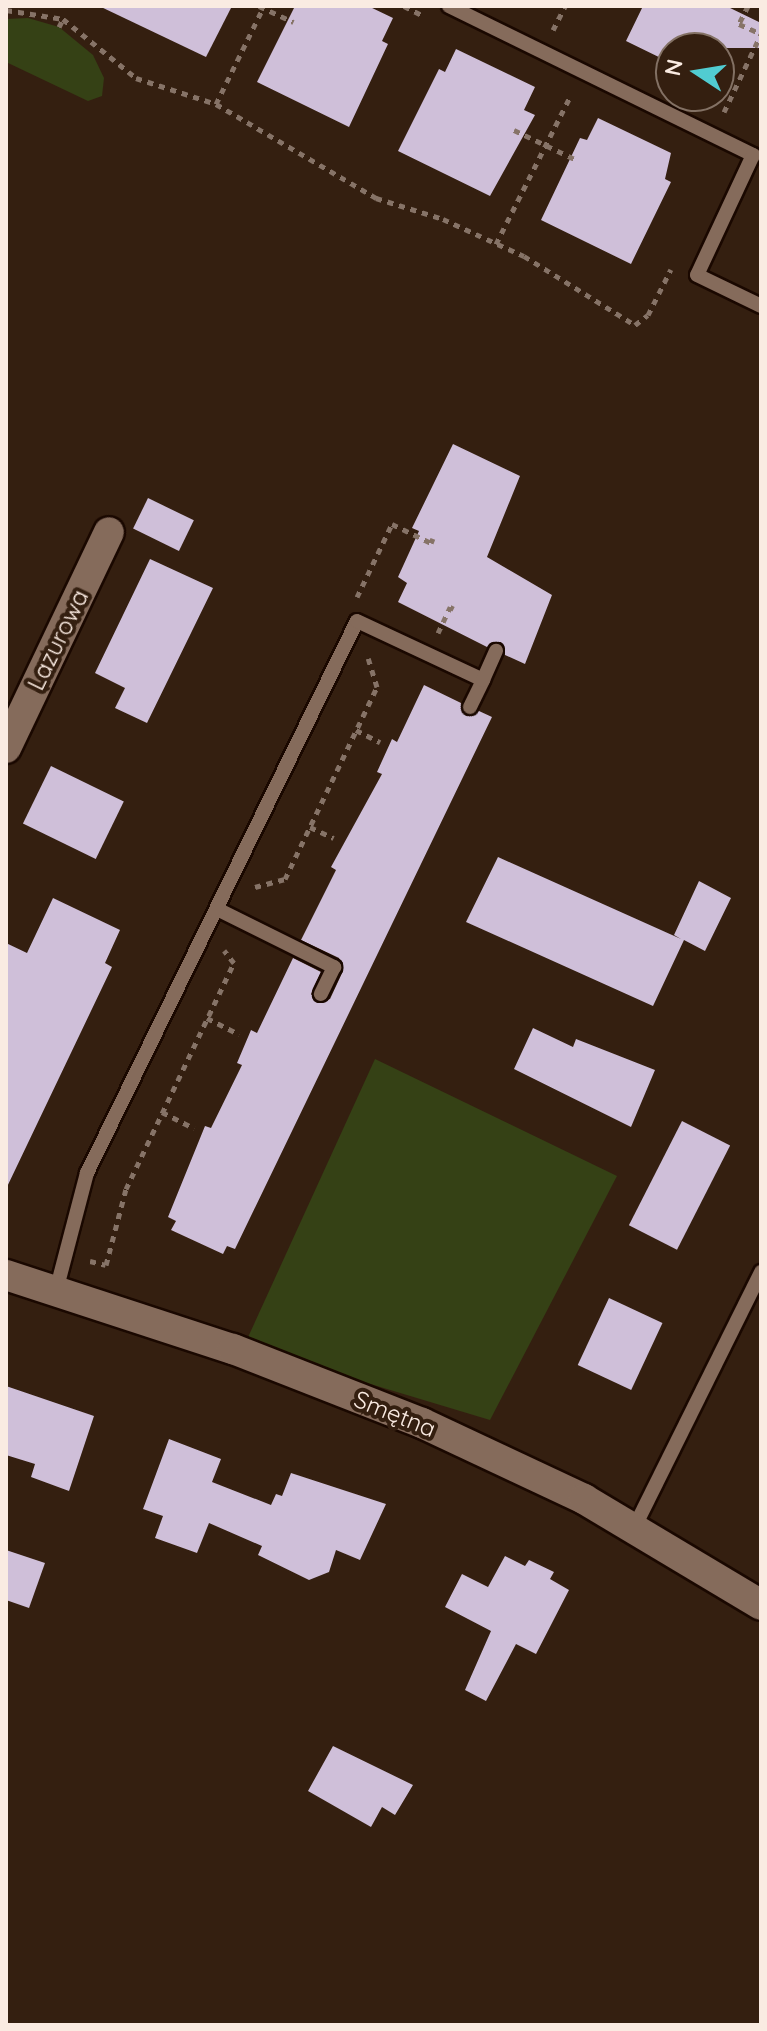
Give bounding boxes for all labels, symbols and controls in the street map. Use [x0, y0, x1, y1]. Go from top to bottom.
north arrow [655, 32, 735, 112]
text: N [658, 57, 689, 78]
street label: Lazurowa [21, 585, 95, 695]
street label: Smętna [350, 1385, 440, 1443]

